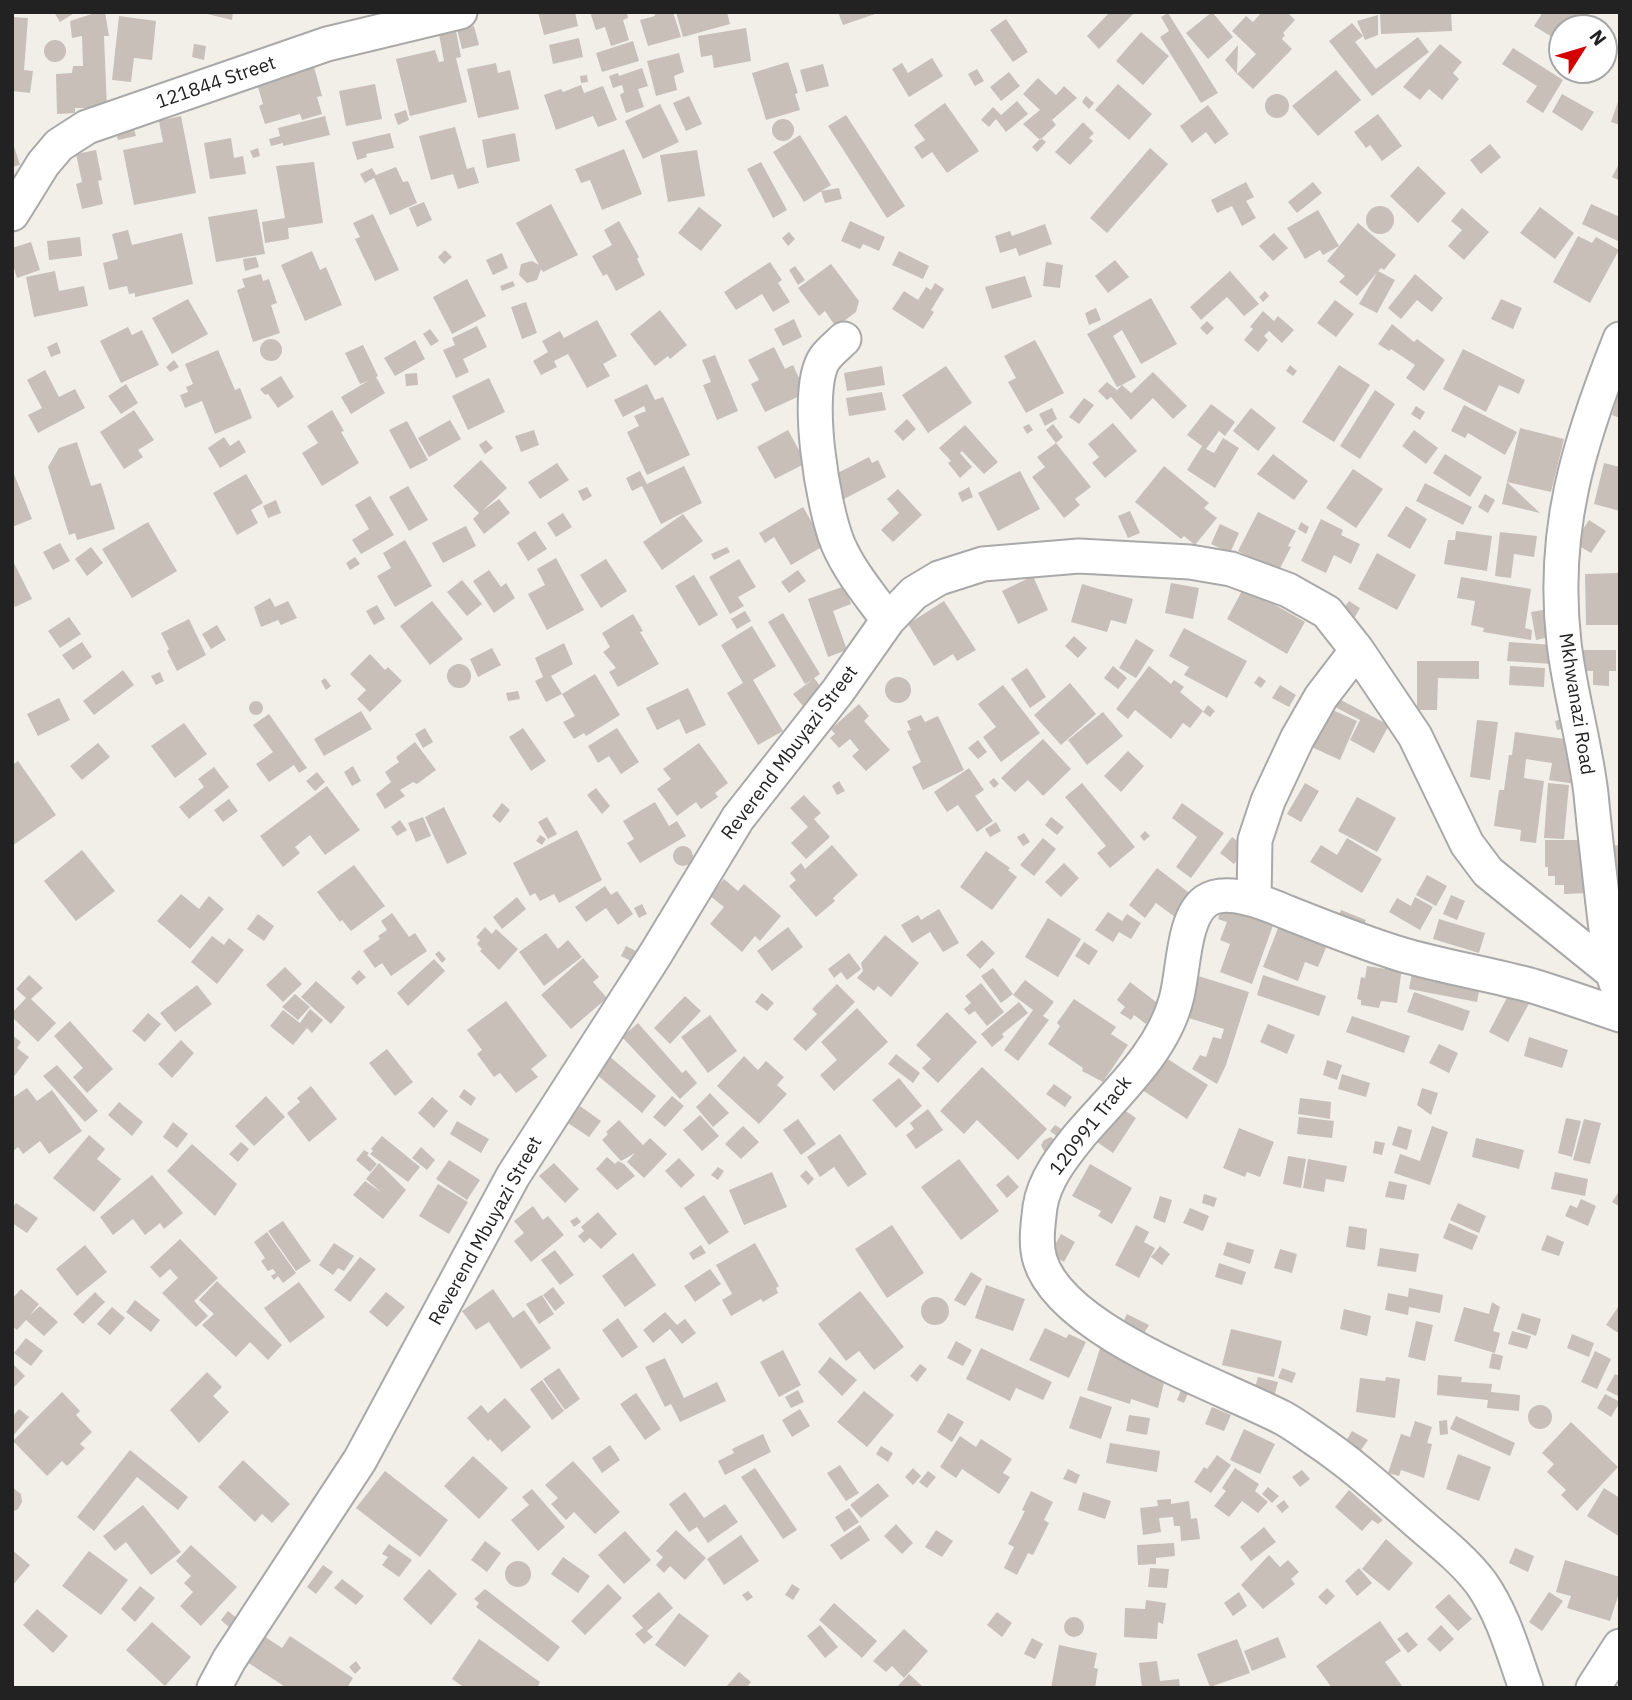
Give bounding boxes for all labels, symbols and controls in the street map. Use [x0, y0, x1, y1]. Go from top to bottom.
north arrow [1548, 14, 1618, 84]
text: N [1584, 25, 1612, 50]
street label: 121844 Street [153, 52, 279, 114]
street label: Mkhwanazi Road [1554, 631, 1598, 777]
street label: Reverend Mbuyazi Street [717, 661, 863, 845]
street label: 120991 Track [1045, 1072, 1137, 1180]
street label: Reverend Mbuyazi Street [425, 1133, 547, 1329]

